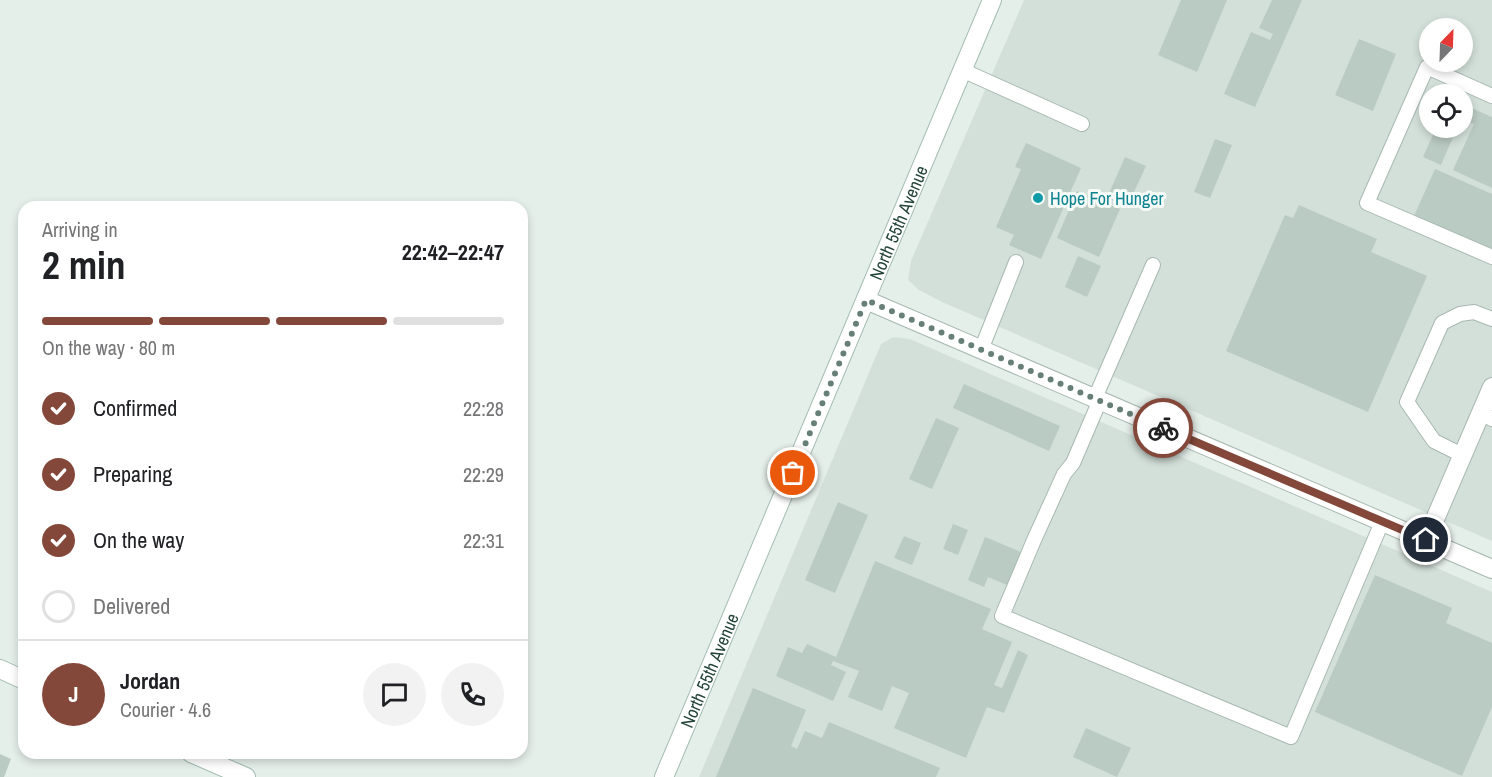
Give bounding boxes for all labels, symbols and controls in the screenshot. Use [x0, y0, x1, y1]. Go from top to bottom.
north arrow [1419, 18, 1473, 72]
map controls [1419, 18, 1473, 138]
button: locate [1419, 84, 1473, 138]
street label: North 55th Avenue [863, 161, 933, 284]
place label: Hope For Hunger [1050, 186, 1163, 211]
marker: Hope For Hunger [1031, 191, 1045, 205]
text: Arriving in [42, 216, 118, 243]
text: 22:42–22:47 [402, 237, 504, 267]
text: 2 min [42, 239, 126, 291]
text: On the way · 80 m [42, 334, 175, 361]
icon: check [42, 392, 75, 425]
text: Confirmed [93, 393, 177, 423]
text: 22:28 [463, 395, 504, 422]
courier [1133, 398, 1193, 458]
icon: bike [1147, 412, 1180, 445]
pin [767, 447, 818, 498]
icon: bag [776, 456, 809, 489]
icon: check [42, 458, 75, 491]
text: Preparing [93, 459, 172, 489]
text: 22:29 [463, 461, 504, 488]
pin [1400, 514, 1451, 565]
icon: home [1409, 523, 1442, 556]
icon: check [42, 524, 75, 557]
text: On the way [93, 525, 184, 555]
text: 22:31 [463, 527, 504, 554]
text: Delivered [93, 591, 170, 621]
street label: North 55th Avenue [674, 609, 744, 731]
button: chat [363, 663, 426, 726]
button: phone [441, 663, 504, 726]
text: Jordan [120, 666, 180, 696]
text: J [68, 679, 79, 709]
text: Courier · 4.6 [120, 696, 211, 723]

